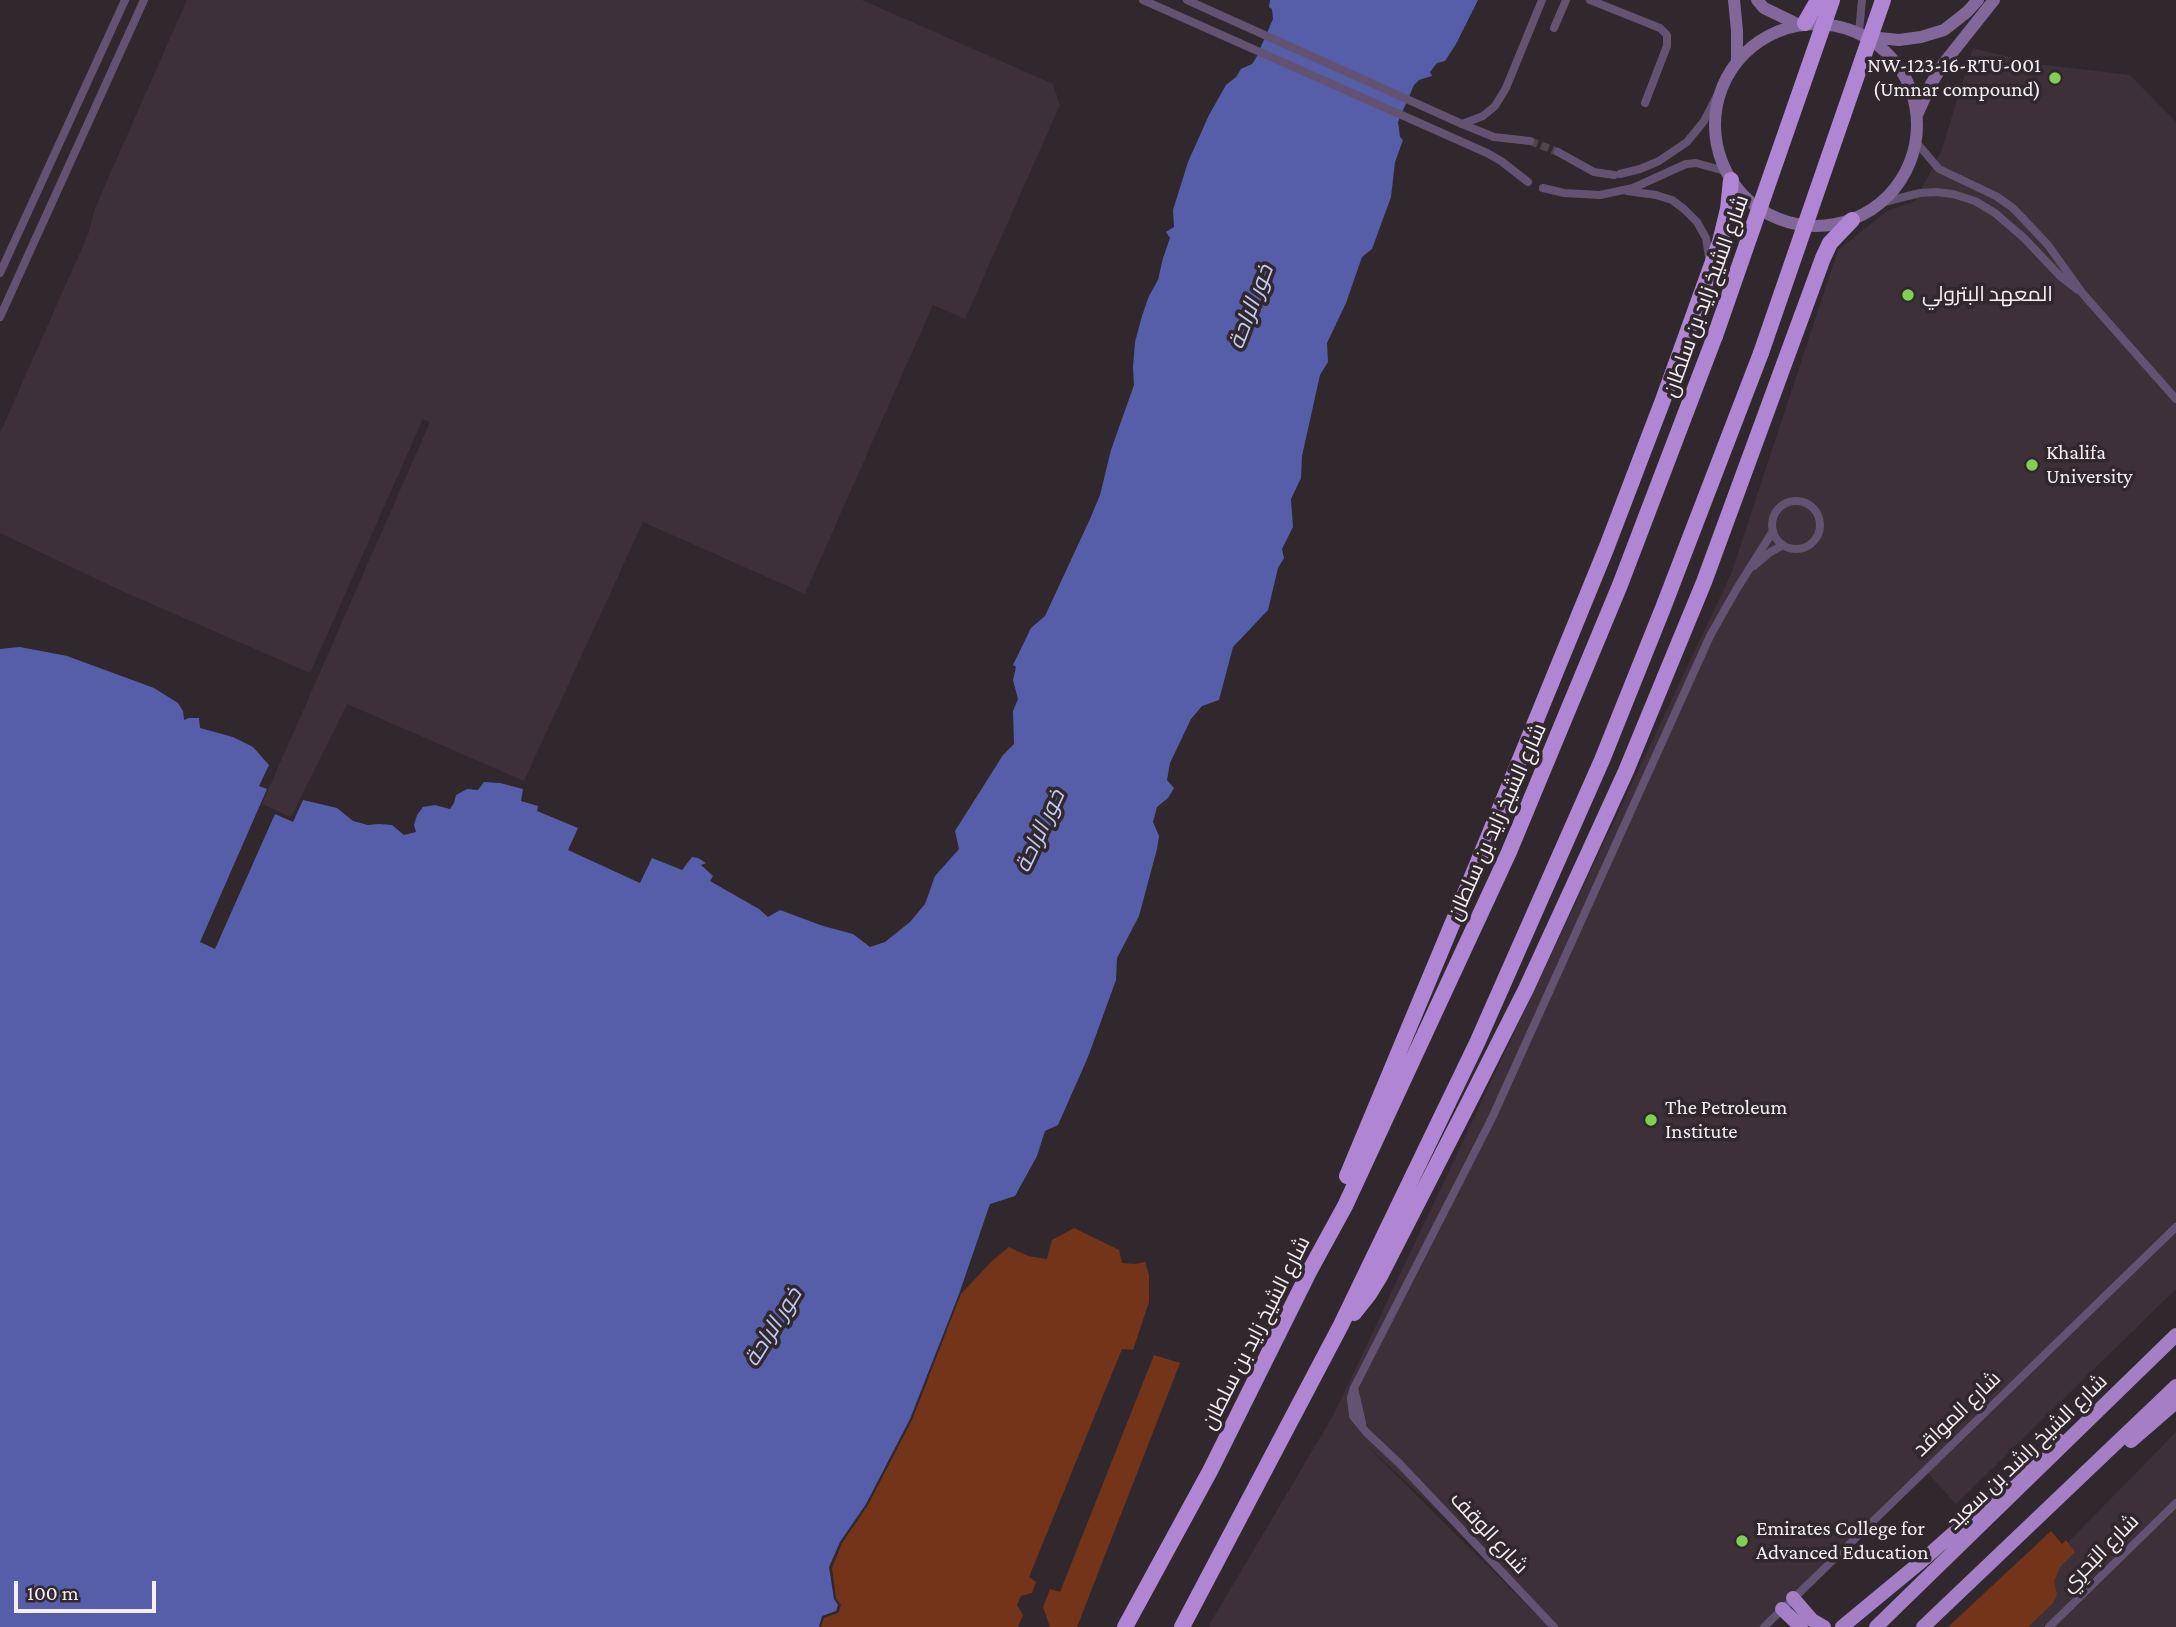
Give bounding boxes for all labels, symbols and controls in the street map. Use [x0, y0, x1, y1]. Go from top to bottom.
place label: NW-123-16-RTU-001 (Umnar compound) [1867, 53, 2041, 103]
marker: NW-123-16-RTU-001 (Umnar compound) [2047, 70, 2063, 86]
street label: شارع الشيخ زايد بن سلطان [1658, 191, 1754, 401]
water label: خور الراحة [1222, 261, 1280, 353]
place label: المعهد البترولي [1922, 282, 2053, 308]
marker: المعهد البترولي [1900, 287, 1916, 303]
place label: Khalifa University [2046, 440, 2133, 490]
marker: Khalifa University [2024, 457, 2040, 473]
street label: شارع الشيخ زايد بن سلطان [1442, 719, 1552, 925]
water label: خور الراحة [1009, 785, 1071, 877]
place label: The Petroleum Institute [1665, 1095, 1787, 1145]
marker: The Petroleum Institute [1643, 1112, 1659, 1128]
street label: شارع الشيخ زايد بن سلطان [1196, 1232, 1316, 1434]
water label: خور الراحة [738, 1282, 808, 1372]
street label: شارع المواقد [1908, 1366, 2006, 1462]
street label: شارع الشيخ راشد بن سعيد [1941, 1369, 2113, 1535]
street label: شارع الوقف [1445, 1487, 1533, 1579]
street label: شارع البَحرِي [2056, 1509, 2144, 1597]
place label: Emirates College for Advanced Education [1756, 1516, 1929, 1566]
marker: Emirates College for Advanced Education [1734, 1533, 1750, 1549]
scale bar [18, 1568, 159, 1612]
text: 100 m [27, 1581, 79, 1605]

